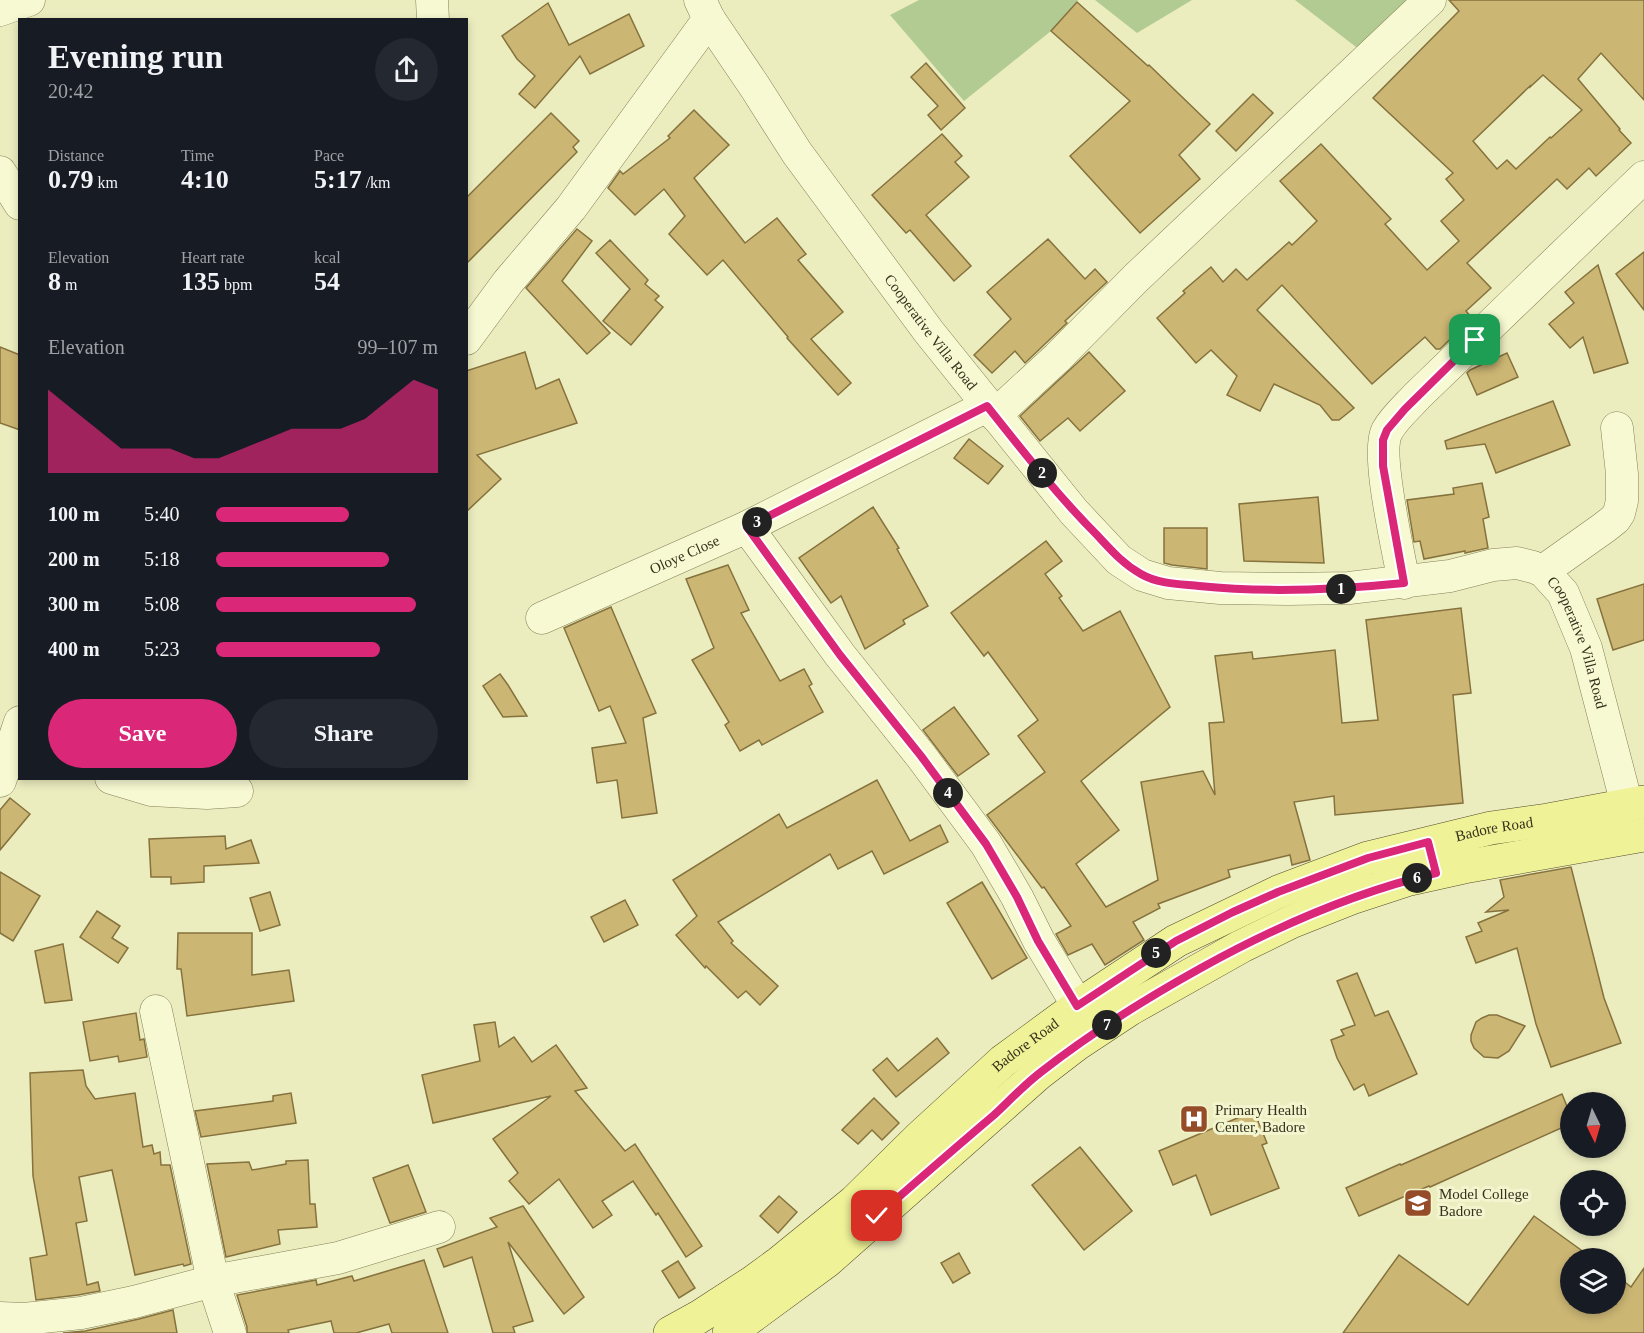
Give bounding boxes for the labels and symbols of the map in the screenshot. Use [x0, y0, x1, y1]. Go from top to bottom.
street label: Cooperative Villa Road [881, 271, 981, 393]
pin [1449, 314, 1500, 365]
pin: 2 [1027, 458, 1057, 488]
pin: 3 [742, 507, 772, 537]
street label: Oloye Close [647, 532, 722, 577]
street label: Cooperative Villa Road [1544, 573, 1610, 711]
pin: 1 [1326, 574, 1356, 604]
pin: 4 [933, 778, 963, 808]
street label: Badore Road [1454, 814, 1534, 844]
pin: 6 [1402, 863, 1432, 893]
pin: 5 [1141, 938, 1171, 968]
pin: 7 [1092, 1010, 1122, 1040]
street label: Badore Road [989, 1015, 1062, 1075]
north arrow [1560, 1092, 1626, 1158]
place label: Primary Health Center, Badore [1215, 1102, 1308, 1135]
hospital icon: Primary Health Center, Badore [1178, 1103, 1210, 1135]
place label: Model College Badore [1439, 1186, 1529, 1219]
school or university icon: Model College Badore [1402, 1187, 1434, 1219]
pin [851, 1190, 902, 1241]

